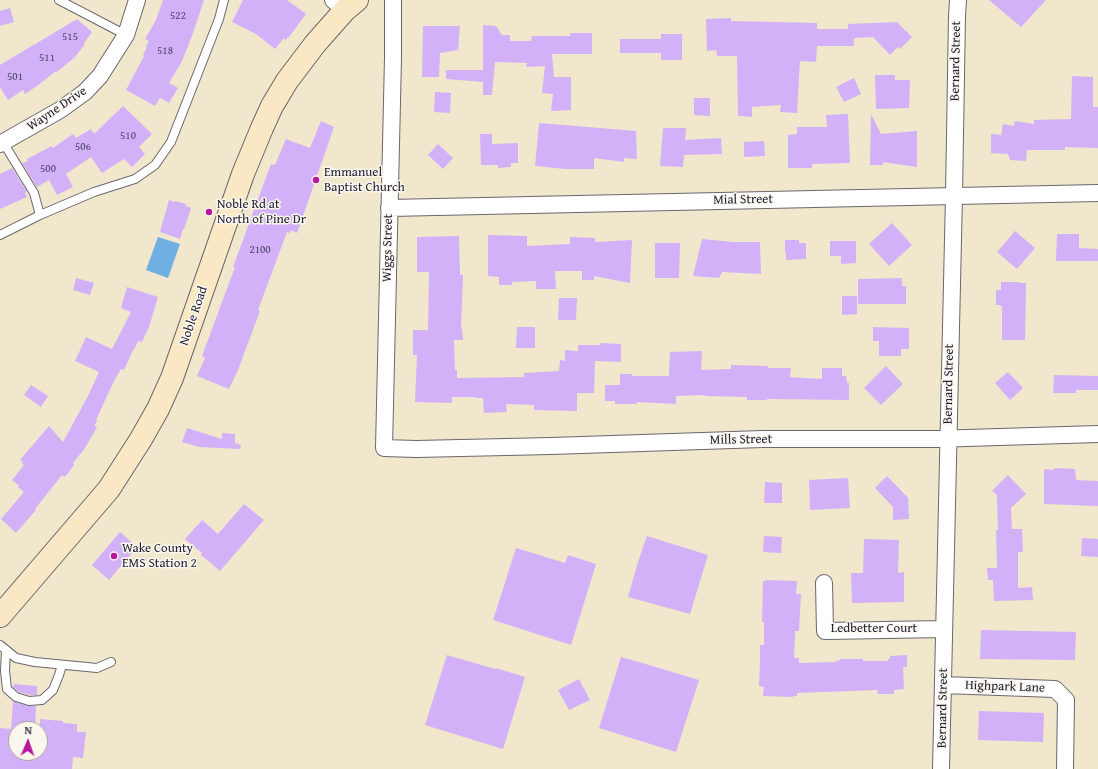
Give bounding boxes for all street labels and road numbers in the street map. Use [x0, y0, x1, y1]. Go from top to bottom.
street label: Bernard Street [948, 21, 964, 101]
street label: Wayne Drive [24, 83, 90, 135]
street label: Mial Street [713, 192, 773, 208]
street label: Wiggs Street [380, 214, 396, 282]
street label: Noble Road [177, 284, 211, 348]
street label: Bernard Street [941, 344, 957, 424]
street label: Mills Street [710, 432, 772, 448]
street label: Ledbetter Court [831, 621, 917, 637]
street label: Bernard Street [935, 668, 951, 748]
street label: Highpark Lane [965, 678, 1045, 696]

